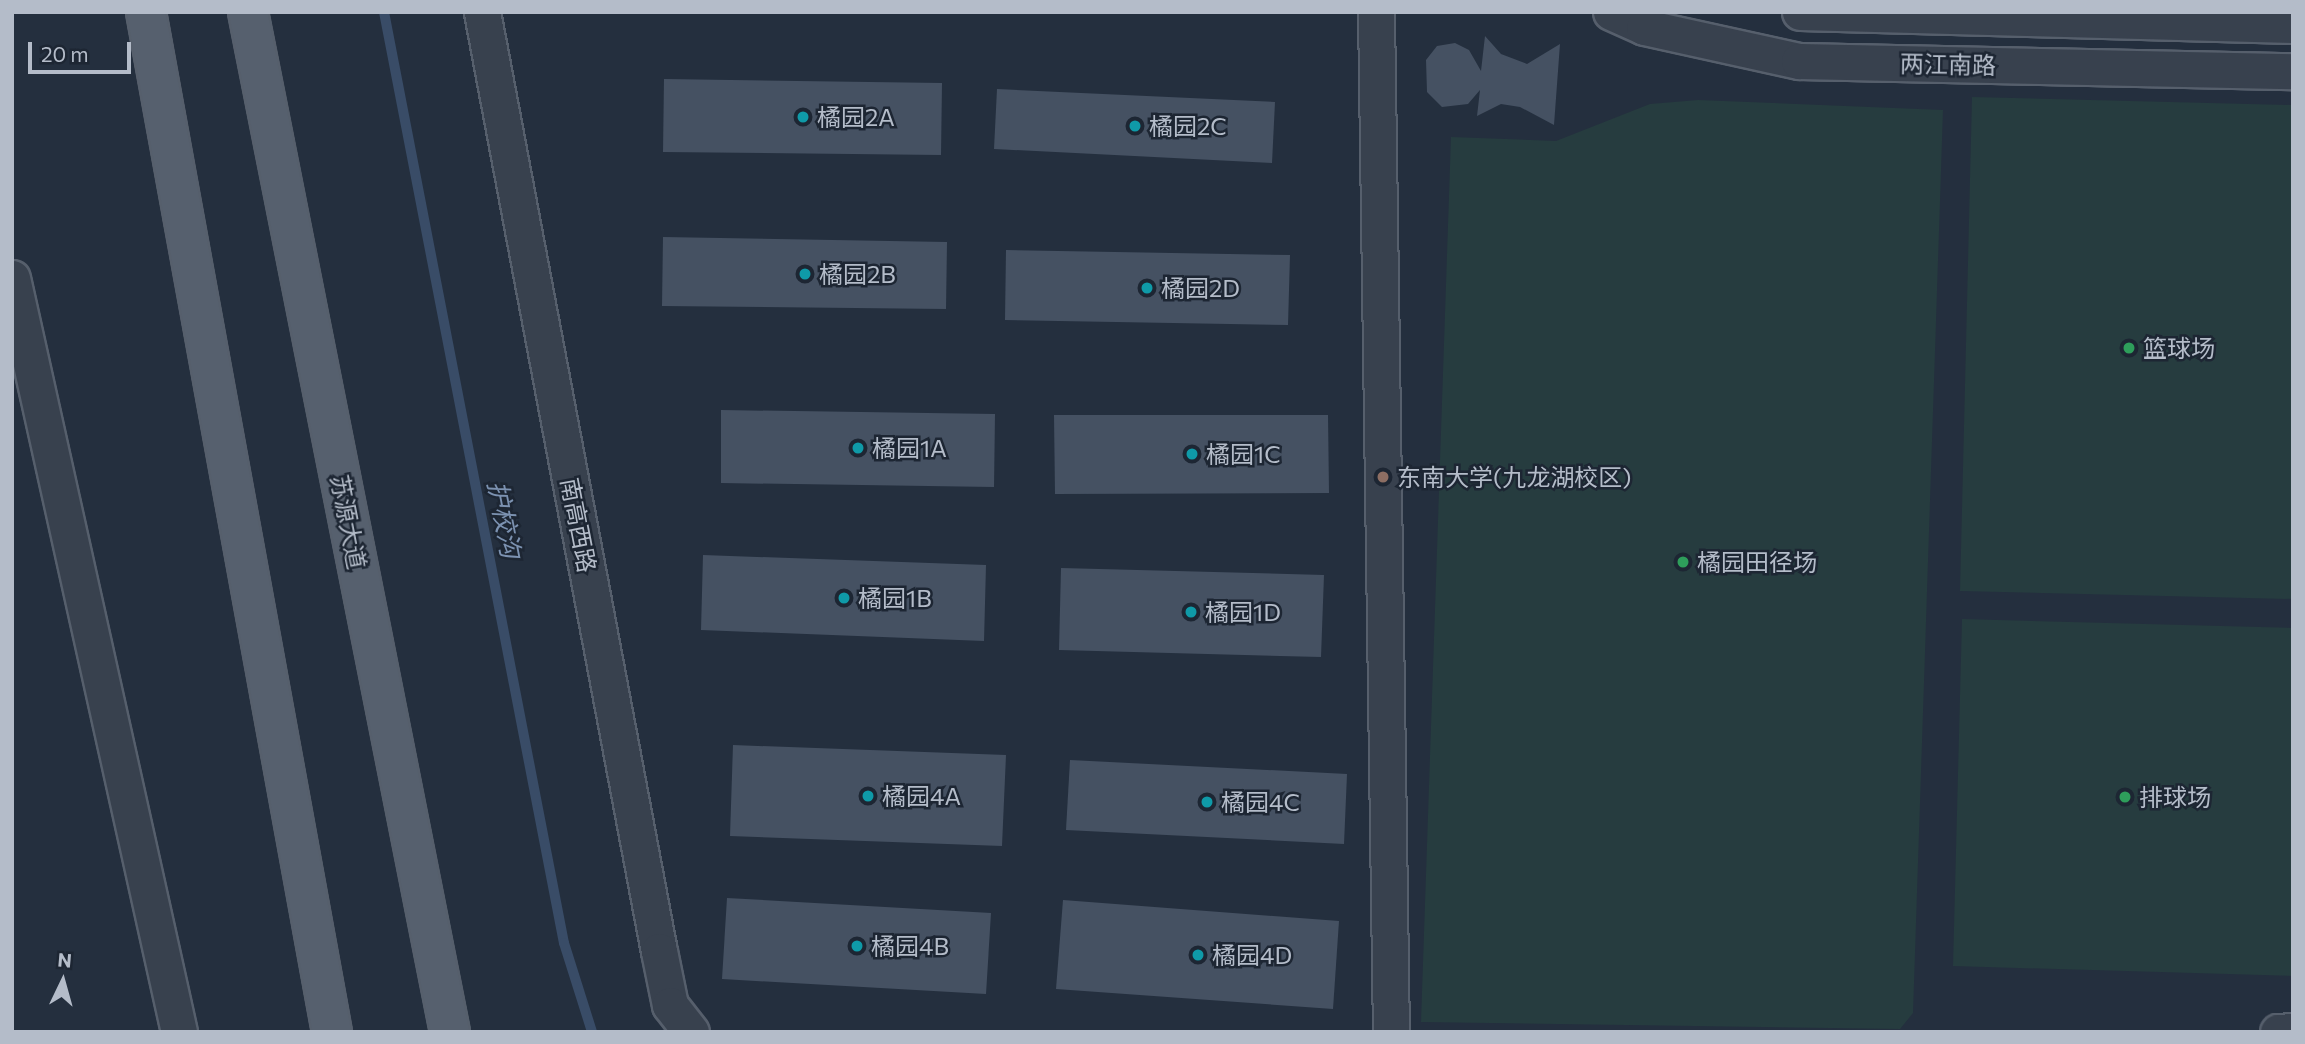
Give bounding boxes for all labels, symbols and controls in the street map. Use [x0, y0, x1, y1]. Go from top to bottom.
scale bar [32, 28, 135, 72]
text: 20 m [41, 41, 89, 66]
street label: 两江南路 [1900, 49, 1996, 79]
place label: 橘园2A [817, 103, 895, 131]
marker: 橘园2A [795, 109, 811, 125]
place label: 橘园2C [1149, 112, 1227, 140]
marker: 橘园2C [1127, 118, 1143, 134]
place label: 橘园2B [819, 260, 896, 288]
marker: 橘园2B [797, 266, 813, 282]
place label: 橘园2D [1161, 274, 1240, 302]
marker: 橘园2D [1139, 280, 1155, 296]
place label: 篮球场 [2143, 334, 2215, 362]
marker: 篮球场 [2121, 340, 2137, 356]
place label: 橘园1A [872, 434, 947, 462]
marker: 橘园1A [850, 440, 866, 456]
place label: 橘园1C [1206, 440, 1281, 468]
marker: 橘园1C [1184, 446, 1200, 462]
place label: 东南大学(九龙湖校区) [1397, 463, 1631, 491]
marker: 东南大学(九龙湖校区) [1375, 469, 1391, 485]
street label: 苏源大道 [326, 472, 372, 572]
street label: 南高西路 [556, 475, 602, 575]
water label: 护校沟 [482, 478, 528, 560]
place label: 橘园田径场 [1697, 548, 1817, 576]
marker: 橘园田径场 [1675, 554, 1691, 570]
place label: 橘园1B [858, 584, 932, 612]
marker: 橘园1B [836, 590, 852, 606]
place label: 橘园1D [1205, 598, 1281, 626]
marker: 橘园1D [1183, 604, 1199, 620]
place label: 橘园4A [882, 782, 961, 810]
place label: 排球场 [2139, 783, 2211, 811]
marker: 橘园4A [860, 788, 876, 804]
place label: 橘园4C [1221, 788, 1300, 816]
marker: 排球场 [2117, 789, 2133, 805]
marker: 橘园4C [1199, 794, 1215, 810]
place label: 橘园4B [871, 932, 949, 960]
marker: 橘园4B [849, 938, 865, 954]
place label: 橘园4D [1212, 941, 1292, 969]
north arrow [28, 946, 98, 1016]
marker: 橘园4D [1190, 947, 1206, 963]
text: N [57, 948, 73, 972]

